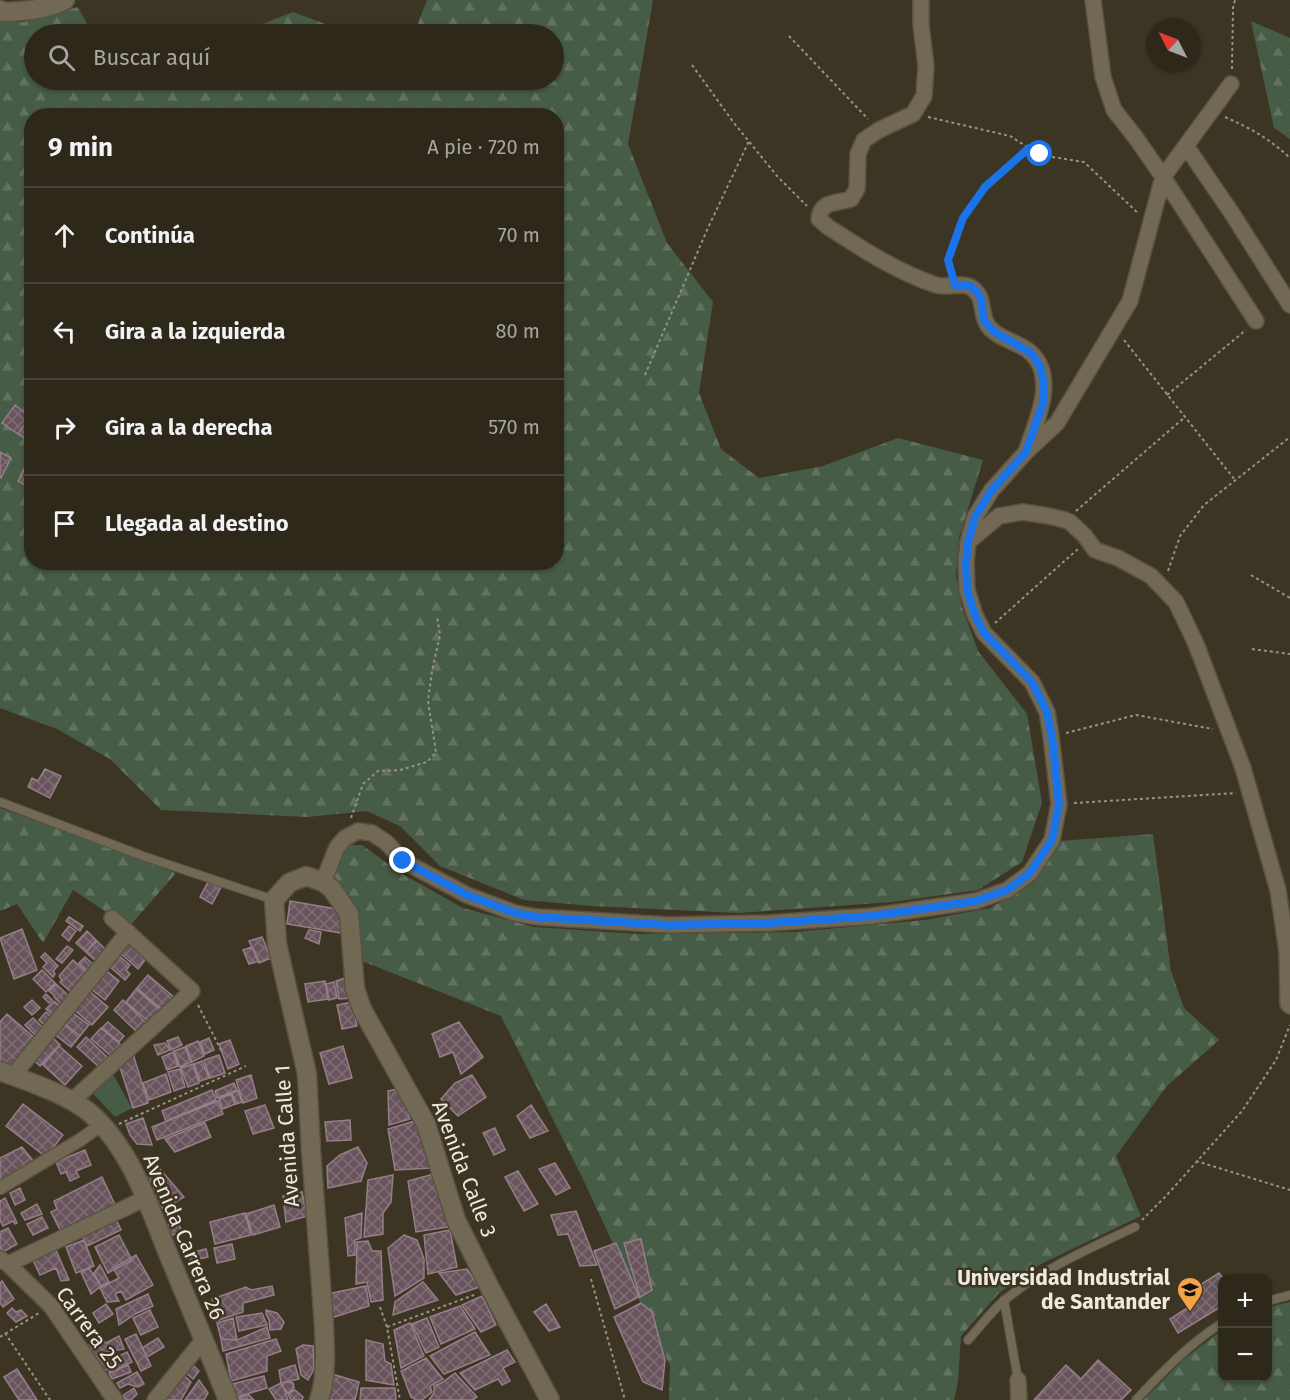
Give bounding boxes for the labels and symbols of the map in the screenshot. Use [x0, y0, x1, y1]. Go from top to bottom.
north arrow [1146, 18, 1200, 72]
route start [1026, 140, 1052, 166]
route end [389, 847, 415, 873]
street label: Avenida Calle 1 [269, 1064, 305, 1208]
street label: Avenida Calle 3 [426, 1097, 502, 1241]
street label: Avenida Carrera 26 [137, 1150, 231, 1324]
place label: Universidad Industrial de Santander [957, 1265, 1171, 1315]
school or university icon: Universidad Industrial de Santander [1175, 1275, 1205, 1313]
street label: Carrera 25 [50, 1282, 128, 1374]

